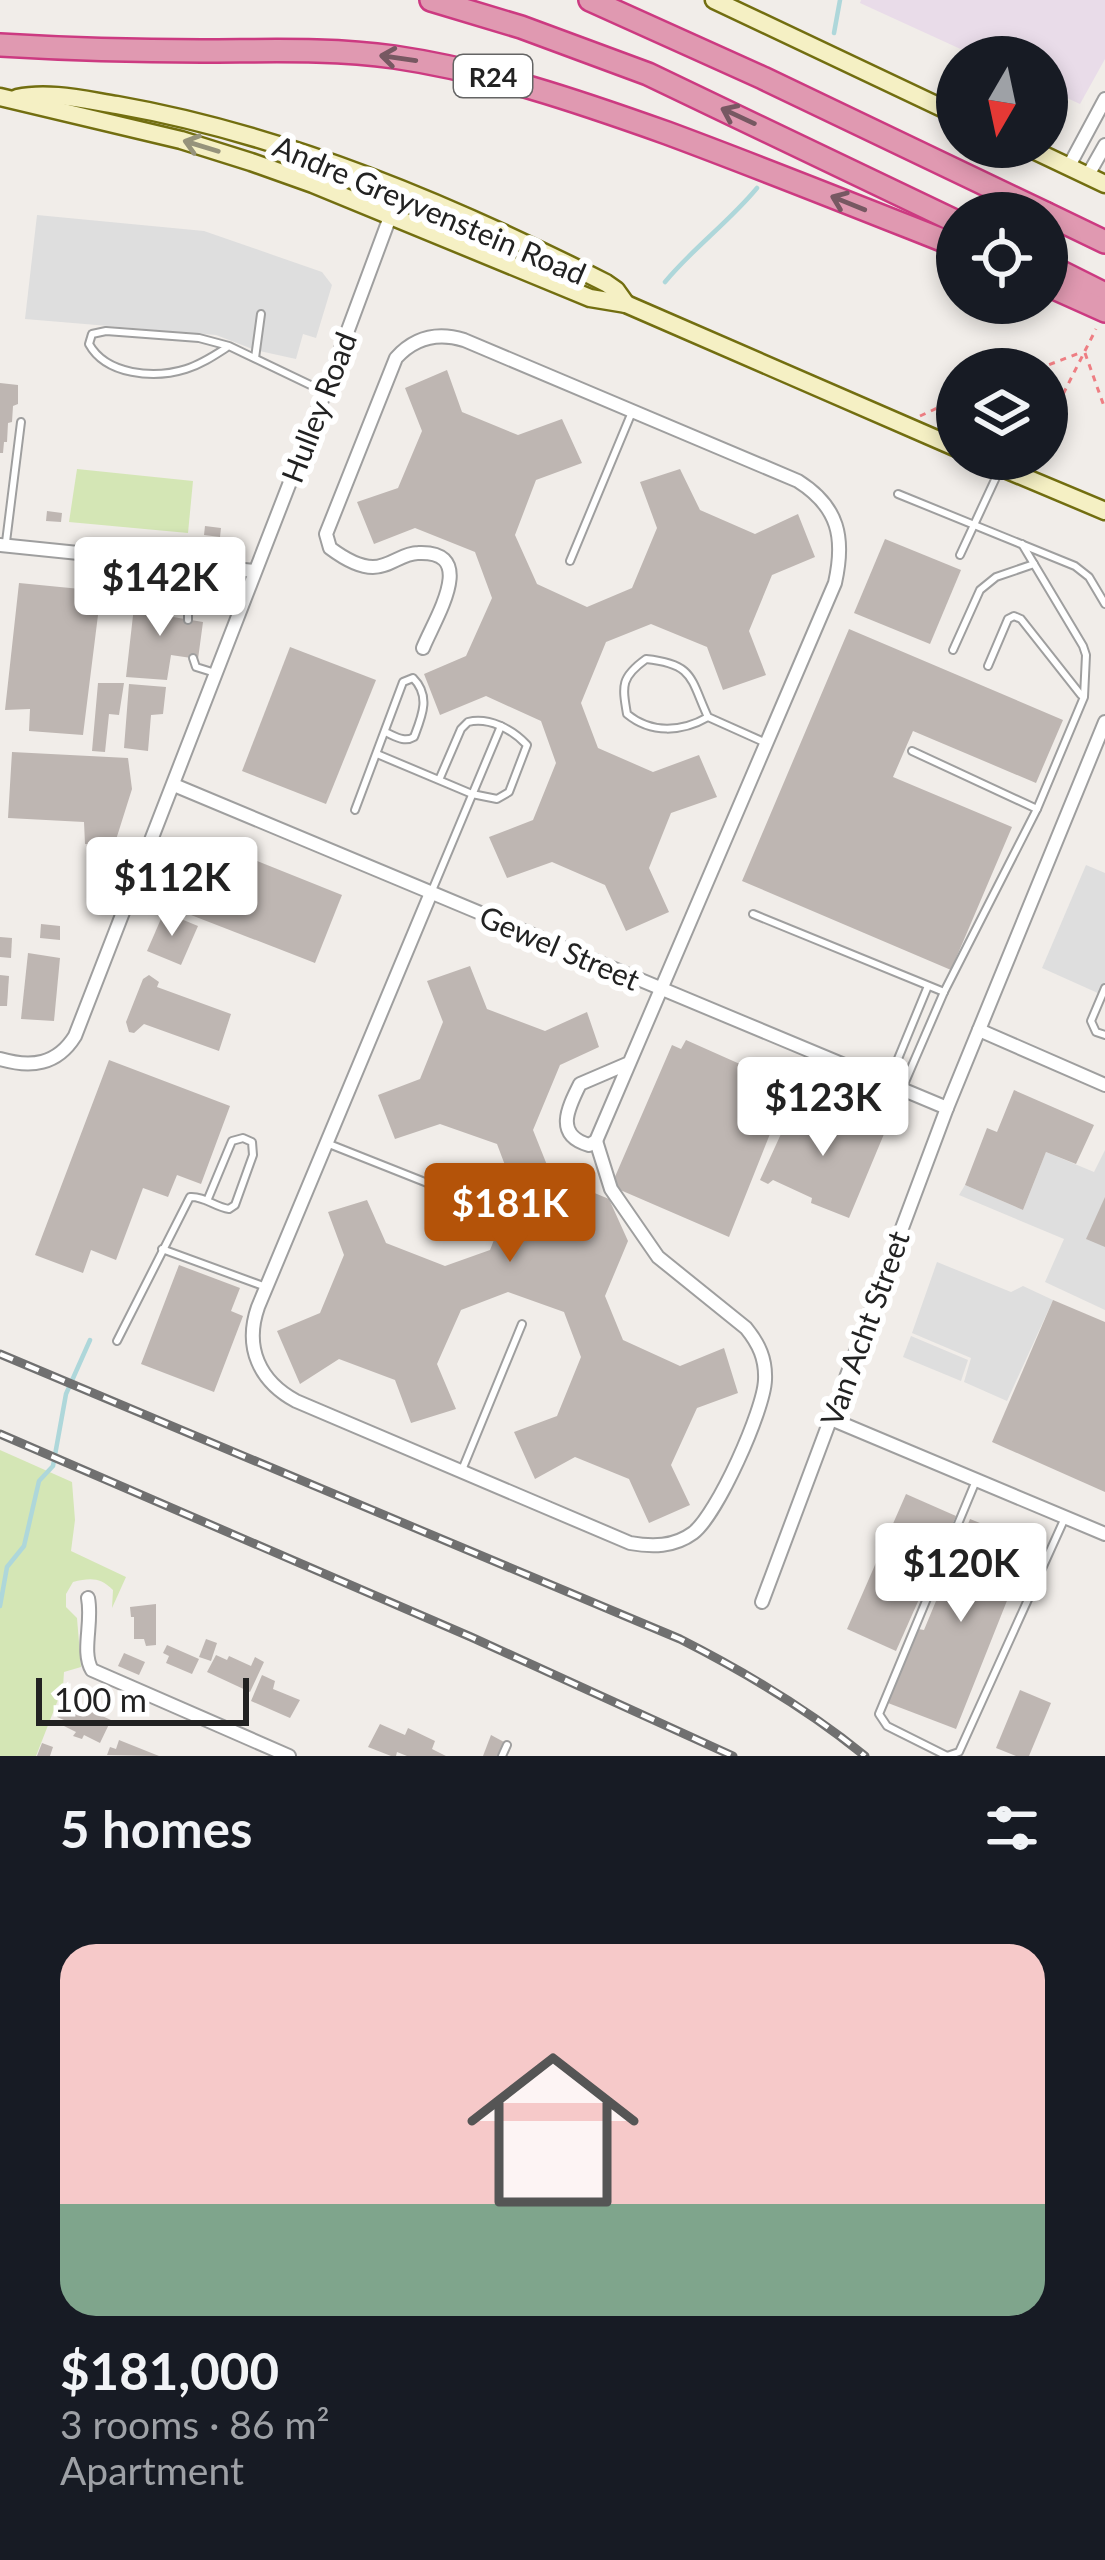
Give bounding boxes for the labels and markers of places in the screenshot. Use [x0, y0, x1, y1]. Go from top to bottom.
pin: $142K [76, 537, 244, 639]
pin: $112K [88, 837, 256, 939]
pin: $123K [739, 1057, 907, 1159]
pin: $181K [426, 1163, 594, 1265]
pin: $120K [877, 1523, 1045, 1625]

